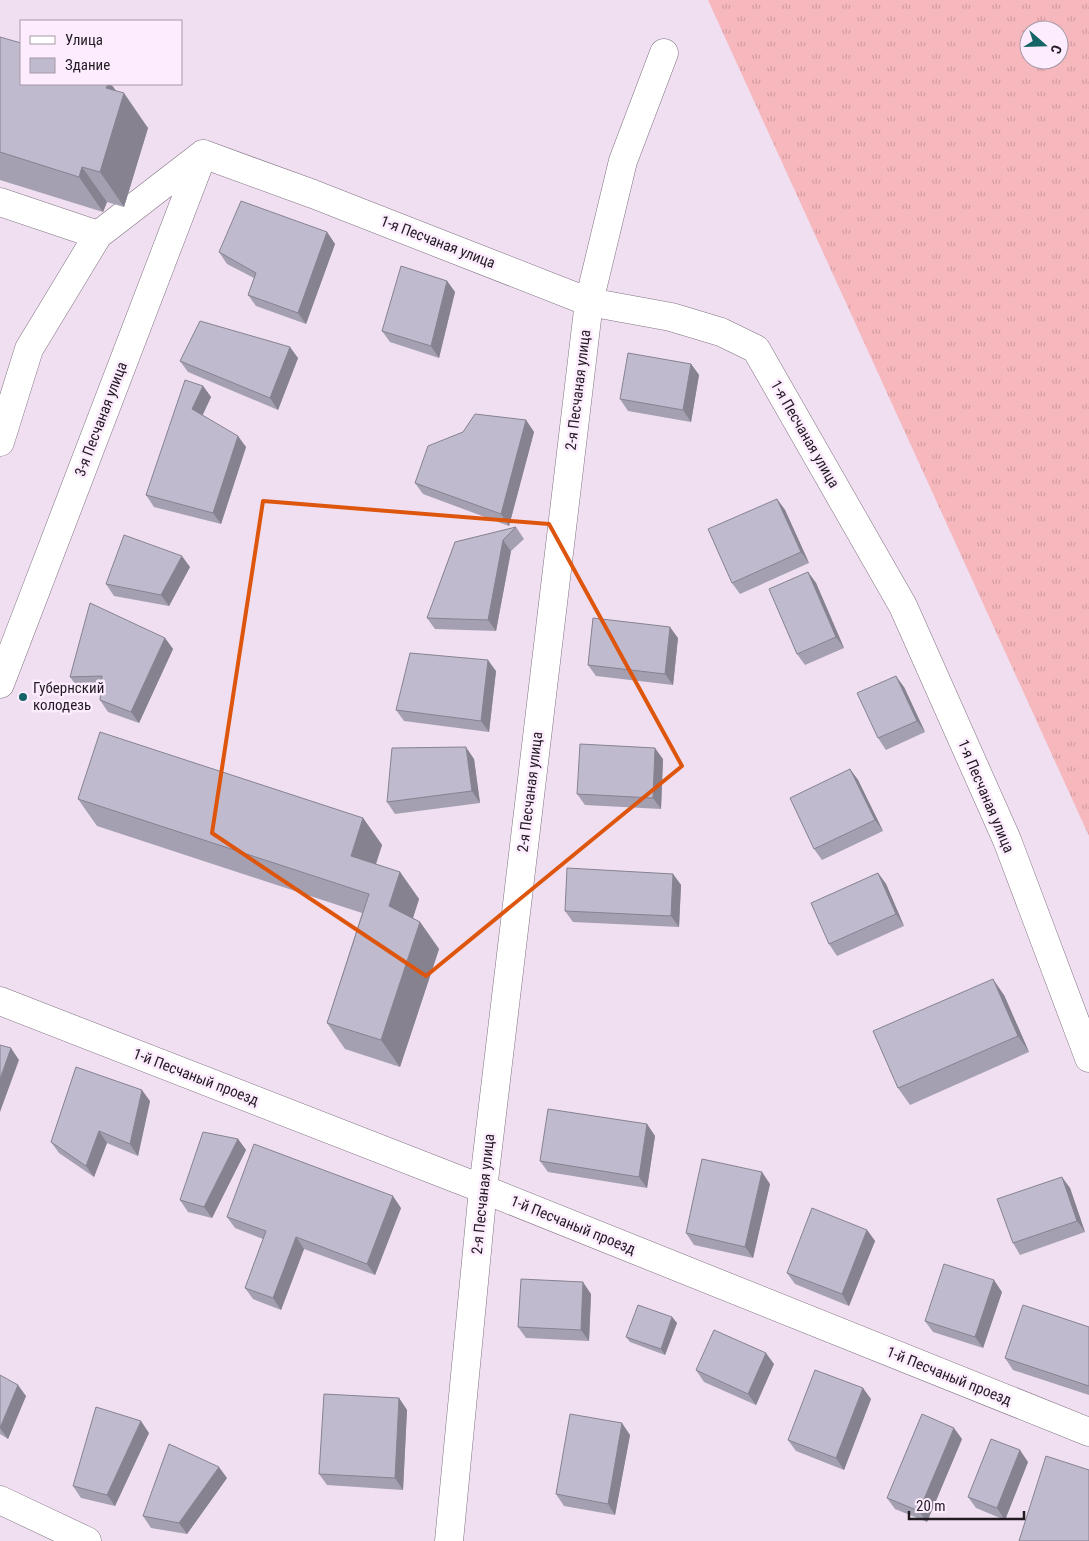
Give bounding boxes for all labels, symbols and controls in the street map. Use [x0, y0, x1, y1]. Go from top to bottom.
legend [20, 20, 182, 85]
north arrow [1019, 20, 1069, 70]
text: Улица [65, 31, 103, 49]
text: С [1047, 43, 1065, 56]
text: Здание [65, 56, 110, 74]
street label: 1-я Песчаная улица [378, 212, 498, 272]
street label: 2-я Песчаная улица [562, 329, 594, 451]
street label: 3-я Песчаная улица [71, 359, 131, 479]
street label: 1-я Песчаная улица [767, 377, 843, 491]
place label: Губернский колодезь [33, 679, 104, 714]
marker: Губернский колодезь [17, 691, 29, 703]
street label: 2-я Песчаная улица [514, 731, 546, 853]
street label: 1-я Песчаная улица [954, 737, 1018, 855]
street label: 1-й Песчаный проезд [131, 1045, 261, 1109]
street label: 2-я Песчаная улица [468, 1133, 498, 1255]
street label: 1-й Песчаный проезд [508, 1192, 638, 1258]
street label: 1-й Песчаный проезд [884, 1343, 1014, 1409]
scale bar [909, 1488, 1024, 1520]
text: 20 m [916, 1497, 946, 1515]

